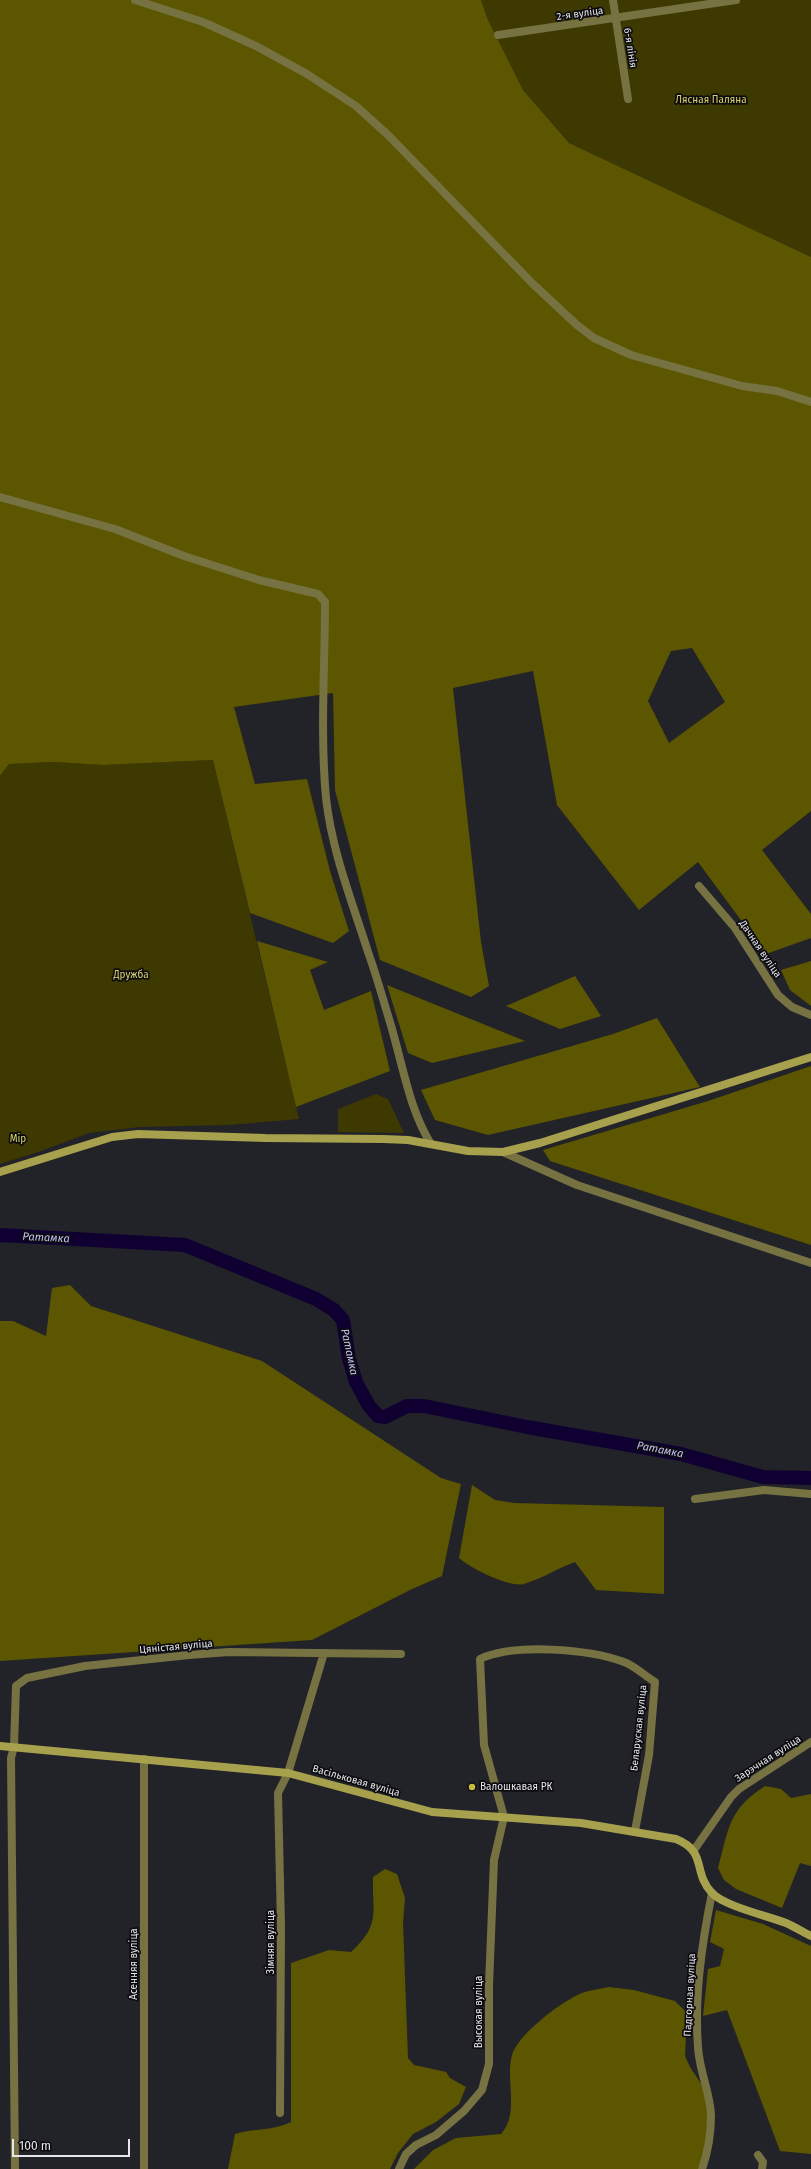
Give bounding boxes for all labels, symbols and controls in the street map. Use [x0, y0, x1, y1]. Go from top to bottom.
street label: 2-я вуліца [556, 5, 604, 23]
street label: 6-я лінія [621, 27, 639, 69]
park label: Лясная Паляна [675, 94, 747, 106]
street label: Дачная вуліца [736, 918, 784, 980]
park label: Дружба [113, 969, 149, 981]
park label: Мір [10, 1133, 26, 1145]
water label: Ратамка [22, 1230, 70, 1246]
water label: Ратамка [338, 1328, 360, 1376]
water label: Ратамка [636, 1439, 684, 1461]
street label: Цяністая вуліца [139, 1638, 213, 1656]
street label: Беларуская вуліца [629, 1684, 649, 1772]
street label: Зарэчная вуліца [733, 1733, 803, 1785]
street label: Васільковая вуліца [311, 1763, 401, 1799]
place label: Валошкавая РК [480, 1781, 552, 1793]
marker: Валошкавая РК [467, 1782, 477, 1792]
street label: Зімняя вуліца [265, 1910, 277, 1974]
street label: Асенняя вуліца [128, 1928, 140, 2000]
street label: Падгорная вуліца [682, 1953, 698, 2037]
street label: Высокая вуліца [473, 1976, 485, 2048]
scale bar [14, 2131, 132, 2157]
text: 100 m [19, 2139, 51, 2153]

